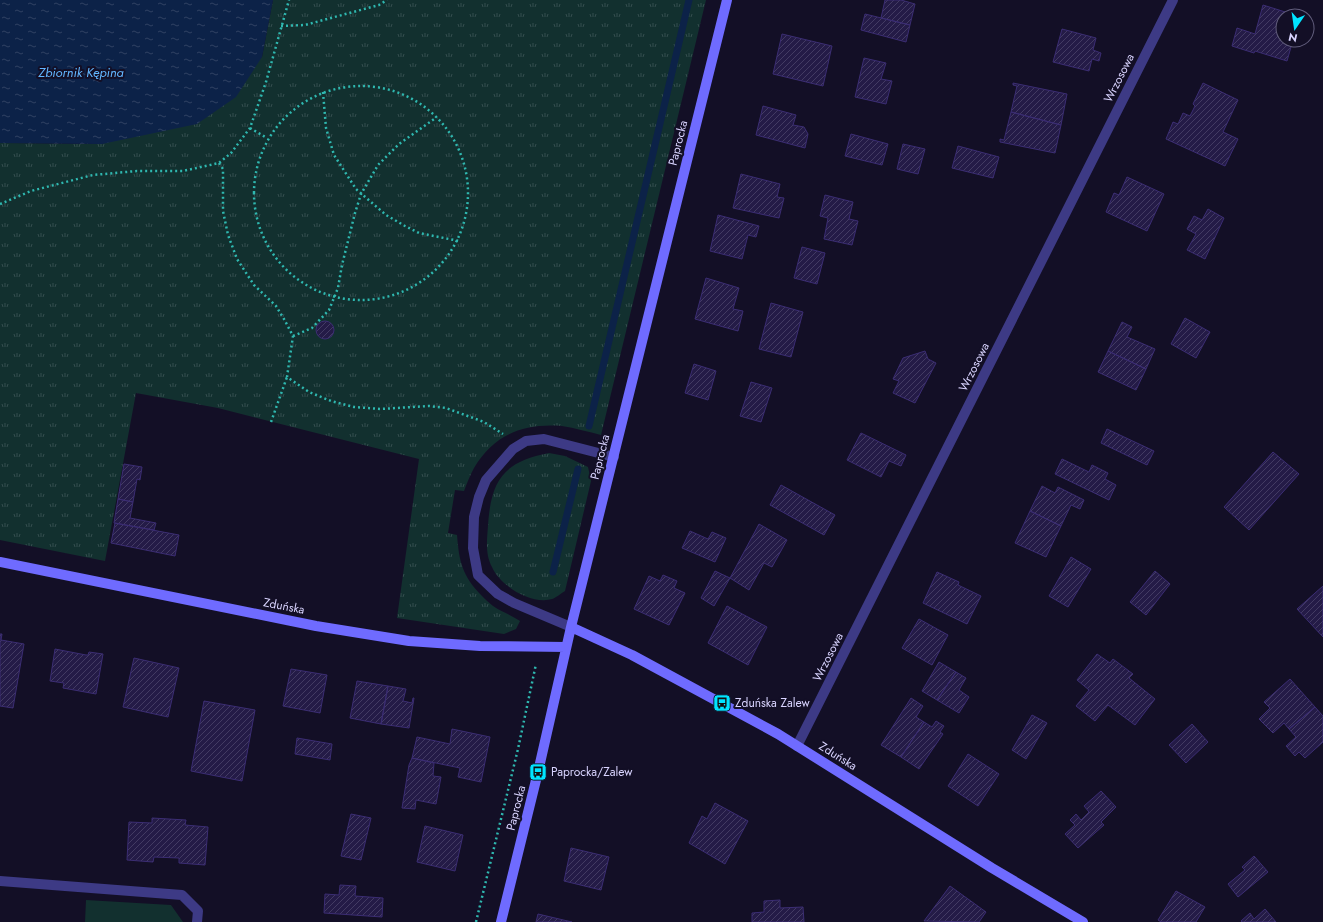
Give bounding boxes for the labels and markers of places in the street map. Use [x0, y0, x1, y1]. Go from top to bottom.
bus stop icon: Zduńska Zalew [712, 693, 732, 713]
place label: Zduńska Zalew [735, 694, 811, 712]
bus stop icon: Paprocka/Zalew [528, 762, 548, 782]
place label: Paprocka/Zalew [551, 763, 633, 781]

